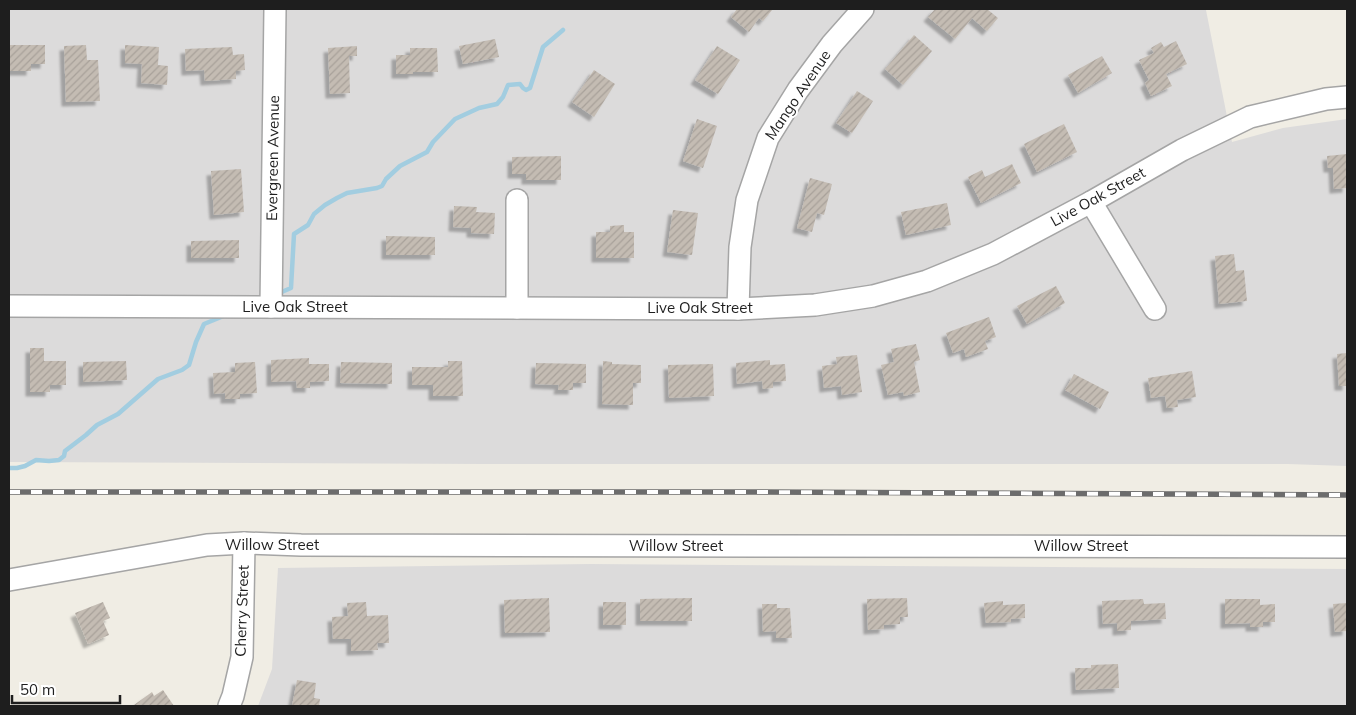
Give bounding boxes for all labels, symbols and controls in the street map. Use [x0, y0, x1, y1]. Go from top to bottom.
street label: Mango Avenue [761, 46, 835, 143]
street label: Evergreen Avenue [262, 95, 283, 221]
street label: Live Oak Street [1047, 163, 1148, 230]
street label: Live Oak Street [242, 297, 348, 316]
street label: Live Oak Street [647, 298, 753, 317]
street label: Willow Street [225, 535, 319, 554]
street label: Willow Street [629, 536, 723, 555]
street label: Willow Street [1034, 536, 1128, 555]
street label: Cherry Street [230, 565, 253, 657]
scale bar [12, 672, 120, 704]
text: 50 m [20, 680, 55, 699]

